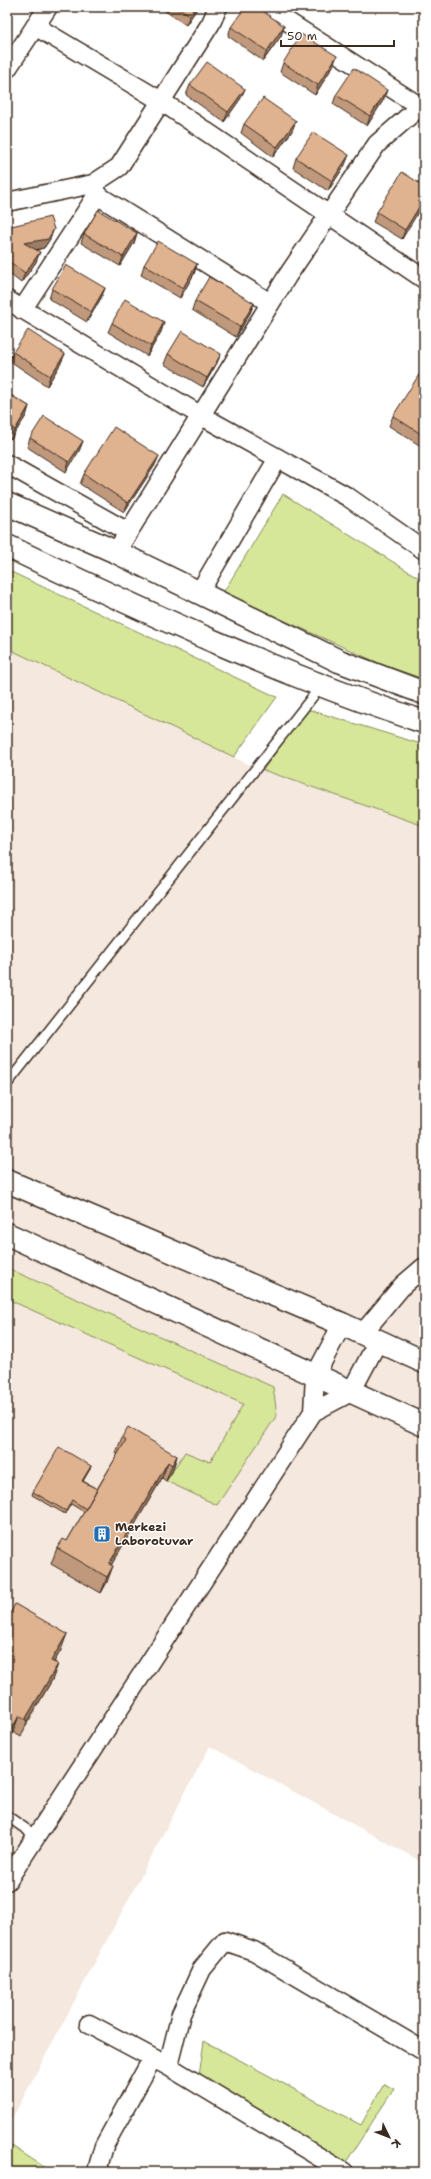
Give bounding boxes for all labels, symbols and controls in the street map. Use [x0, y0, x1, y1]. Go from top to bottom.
scale bar [281, 22, 394, 48]
text: 50 m [287, 28, 317, 44]
place label: Merkezi Laborotuvar [115, 1519, 194, 1549]
building icon: Merkezi Laborotuvar [92, 1524, 112, 1544]
north arrow [369, 2117, 409, 2157]
text: K [388, 2136, 404, 2152]

